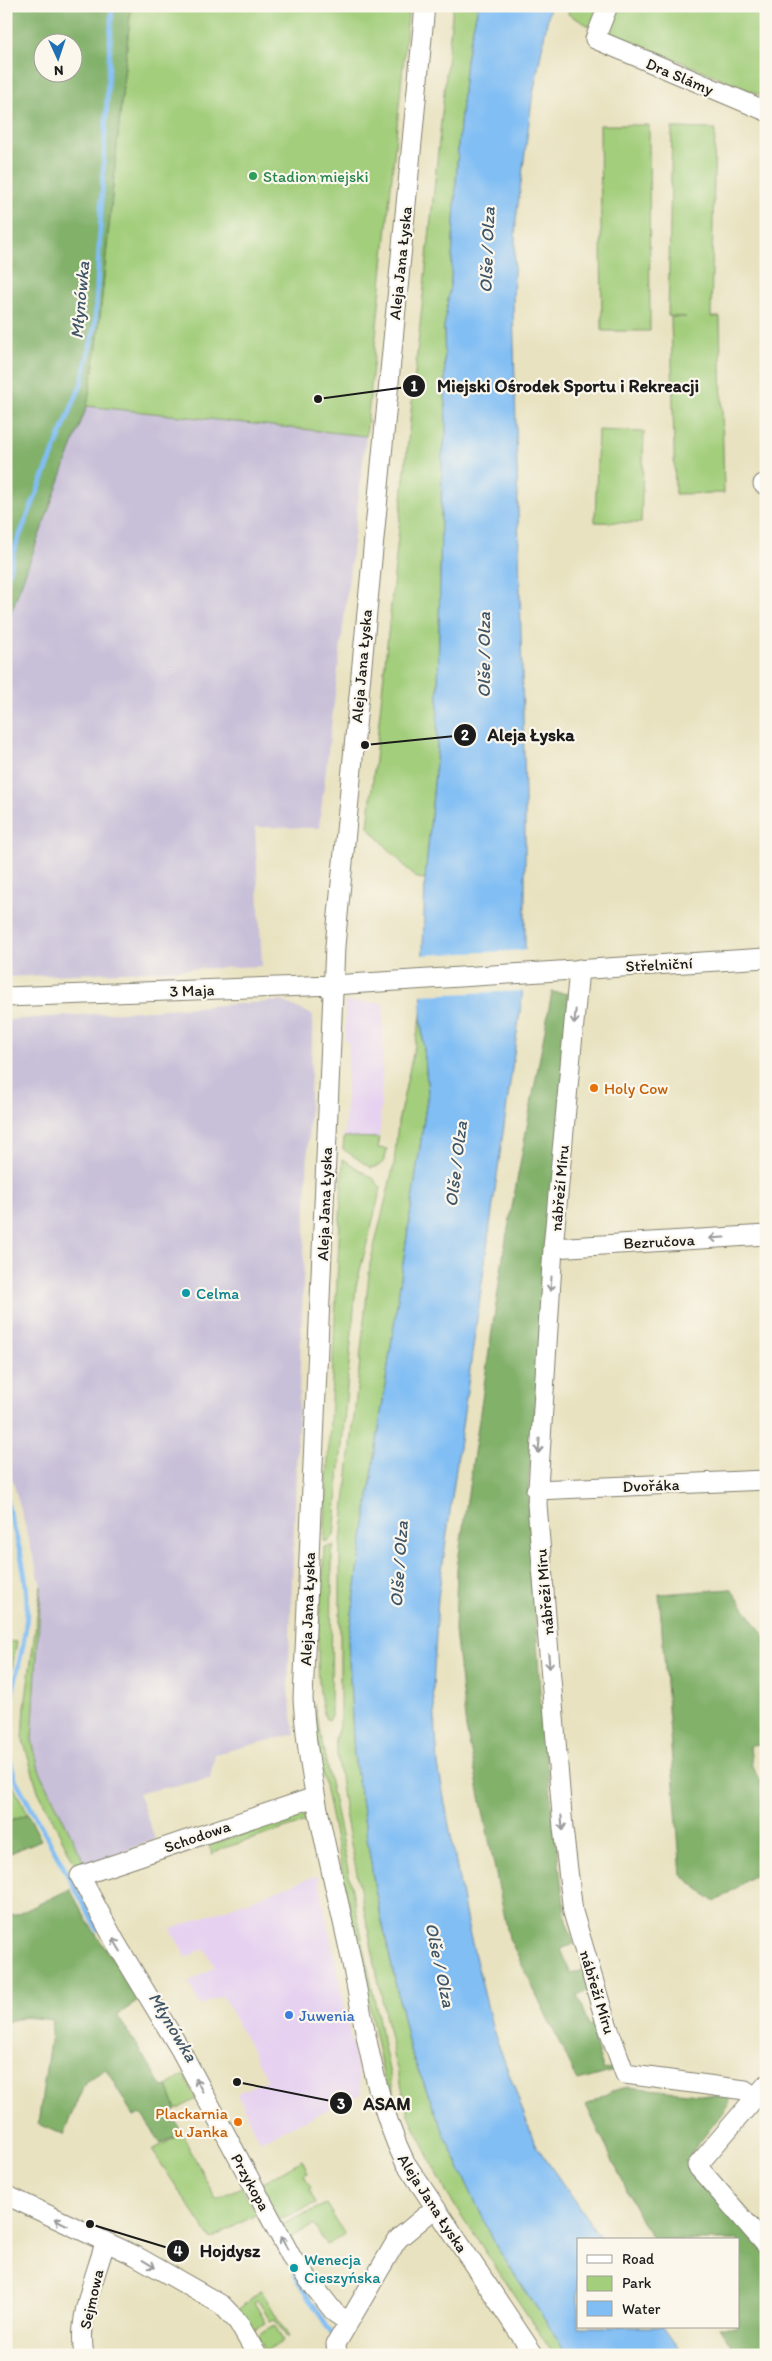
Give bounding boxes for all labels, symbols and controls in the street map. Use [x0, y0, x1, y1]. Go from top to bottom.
north arrow [32, 32, 82, 82]
street label: Dra Slámy [643, 54, 717, 99]
text: N [53, 62, 64, 79]
place label: Stadion miejski [263, 167, 368, 186]
marker: Stadion miejski [247, 170, 259, 182]
street label: Aleja Jana Łyska [385, 205, 416, 321]
water label: Olše / Olza [475, 206, 500, 293]
water label: Młynówka [66, 260, 94, 340]
callout: Miejski Ośrodek Sportu i Rekreacji [401, 369, 709, 402]
text: Miejski Ośrodek Sportu i Rekreacji [437, 375, 699, 397]
text: 1 [411, 377, 418, 395]
street label: Aleja Jana Łyska [347, 608, 376, 724]
water label: Olše / Olza [473, 611, 495, 698]
callout: Aleja Łyska [452, 718, 584, 751]
text: Aleja Łyska [487, 724, 575, 746]
text: 2 [461, 726, 469, 744]
street label: Střelniční [625, 953, 693, 976]
street label: 3 Maja [169, 980, 215, 1001]
one-way arrow [570, 1009, 579, 1025]
place label: Holy Cow [604, 1079, 668, 1098]
marker: Holy Cow [588, 1082, 600, 1094]
water label: Olše / Olza [440, 1119, 472, 1208]
street label: nábřeží Míru [546, 1144, 573, 1232]
street label: Aleja Jana Łyska [313, 1147, 336, 1261]
street label: Bezručova [623, 1230, 696, 1253]
one-way arrow [709, 1234, 725, 1243]
one-way arrow [546, 1275, 555, 1291]
place label: Celma [196, 1284, 239, 1303]
marker: Celma [180, 1287, 192, 1299]
one-way arrow [535, 1438, 544, 1454]
street label: Dvořáka [622, 1475, 680, 1496]
water label: Olše / Olza [385, 1520, 413, 1608]
street label: nábřeží Míru [531, 1548, 558, 1636]
street label: Aleja Jana Łyska [296, 1552, 319, 1666]
one-way arrow [544, 1653, 554, 1669]
one-way arrow [557, 1815, 567, 1831]
street label: Schodowa [161, 1816, 233, 1857]
water label: Olše / Olza [420, 1921, 460, 2010]
one-way arrow [112, 1938, 122, 1952]
street label: nábřeží Míru [576, 1948, 619, 2036]
water label: Młynówka [144, 1988, 203, 2066]
place label: Juwenia [299, 2006, 356, 2025]
marker: Juwenia [283, 2009, 295, 2021]
one-way arrow [194, 2077, 204, 2092]
callout: ASAM [328, 2087, 421, 2120]
text: ASAM [362, 2093, 411, 2115]
text: 3 [337, 2095, 345, 2113]
place label: Plackarnia u Janka [155, 2104, 229, 2141]
marker: Plackarnia u Janka [232, 2116, 244, 2128]
street label: Przykopa [227, 2150, 274, 2214]
street label: Aleja Jana Łyska [394, 2150, 472, 2256]
one-way arrow [54, 2217, 69, 2226]
callout: Hojdysz [165, 2234, 271, 2267]
one-way arrow [279, 2236, 289, 2251]
legend [577, 2238, 740, 2328]
text: Hojdysz [200, 2240, 261, 2262]
text: 4 [173, 2242, 183, 2260]
place label: Wenecja Cieszyńska [304, 2250, 381, 2287]
text: Road [622, 2250, 655, 2268]
one-way arrow [141, 2260, 155, 2270]
marker: Wenecja Cieszyńska [288, 2262, 300, 2274]
street label: Sejmowa [75, 2267, 108, 2331]
text: Park [622, 2274, 652, 2292]
text: Water [622, 2300, 661, 2318]

